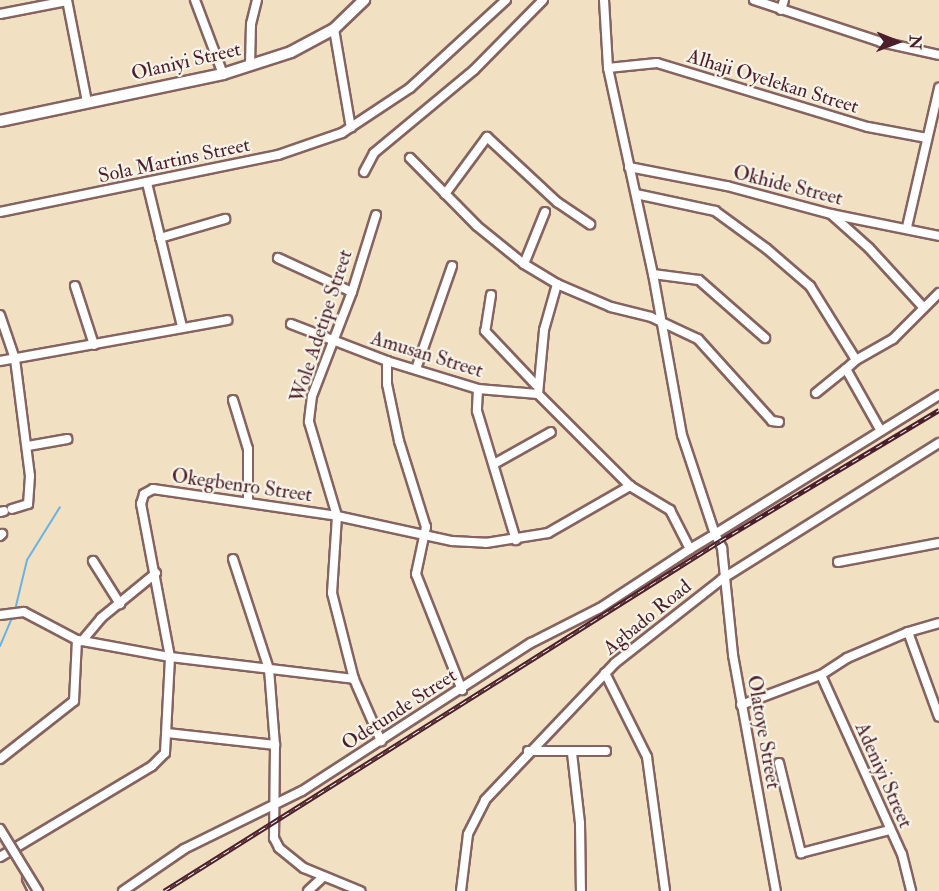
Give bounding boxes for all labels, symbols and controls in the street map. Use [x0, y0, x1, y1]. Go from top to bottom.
north arrow [867, 12, 927, 72]
text: N [905, 35, 925, 50]
street label: Olaniyi Street [129, 37, 243, 85]
street label: Alhaji Oyelekan Street [684, 44, 862, 118]
street label: Sola Martins Street [96, 132, 252, 188]
street label: Okhide Street [731, 160, 845, 210]
street label: Wole Adetipe Street [285, 247, 357, 405]
street label: Amusan Street [368, 326, 486, 382]
street label: Okegbenro Street [170, 463, 314, 507]
street label: Agbado Road [598, 574, 696, 660]
street label: Odetunde Street [337, 663, 461, 755]
street label: Olatoye Street [742, 673, 786, 791]
street label: Adeniyi Street [850, 719, 918, 831]

